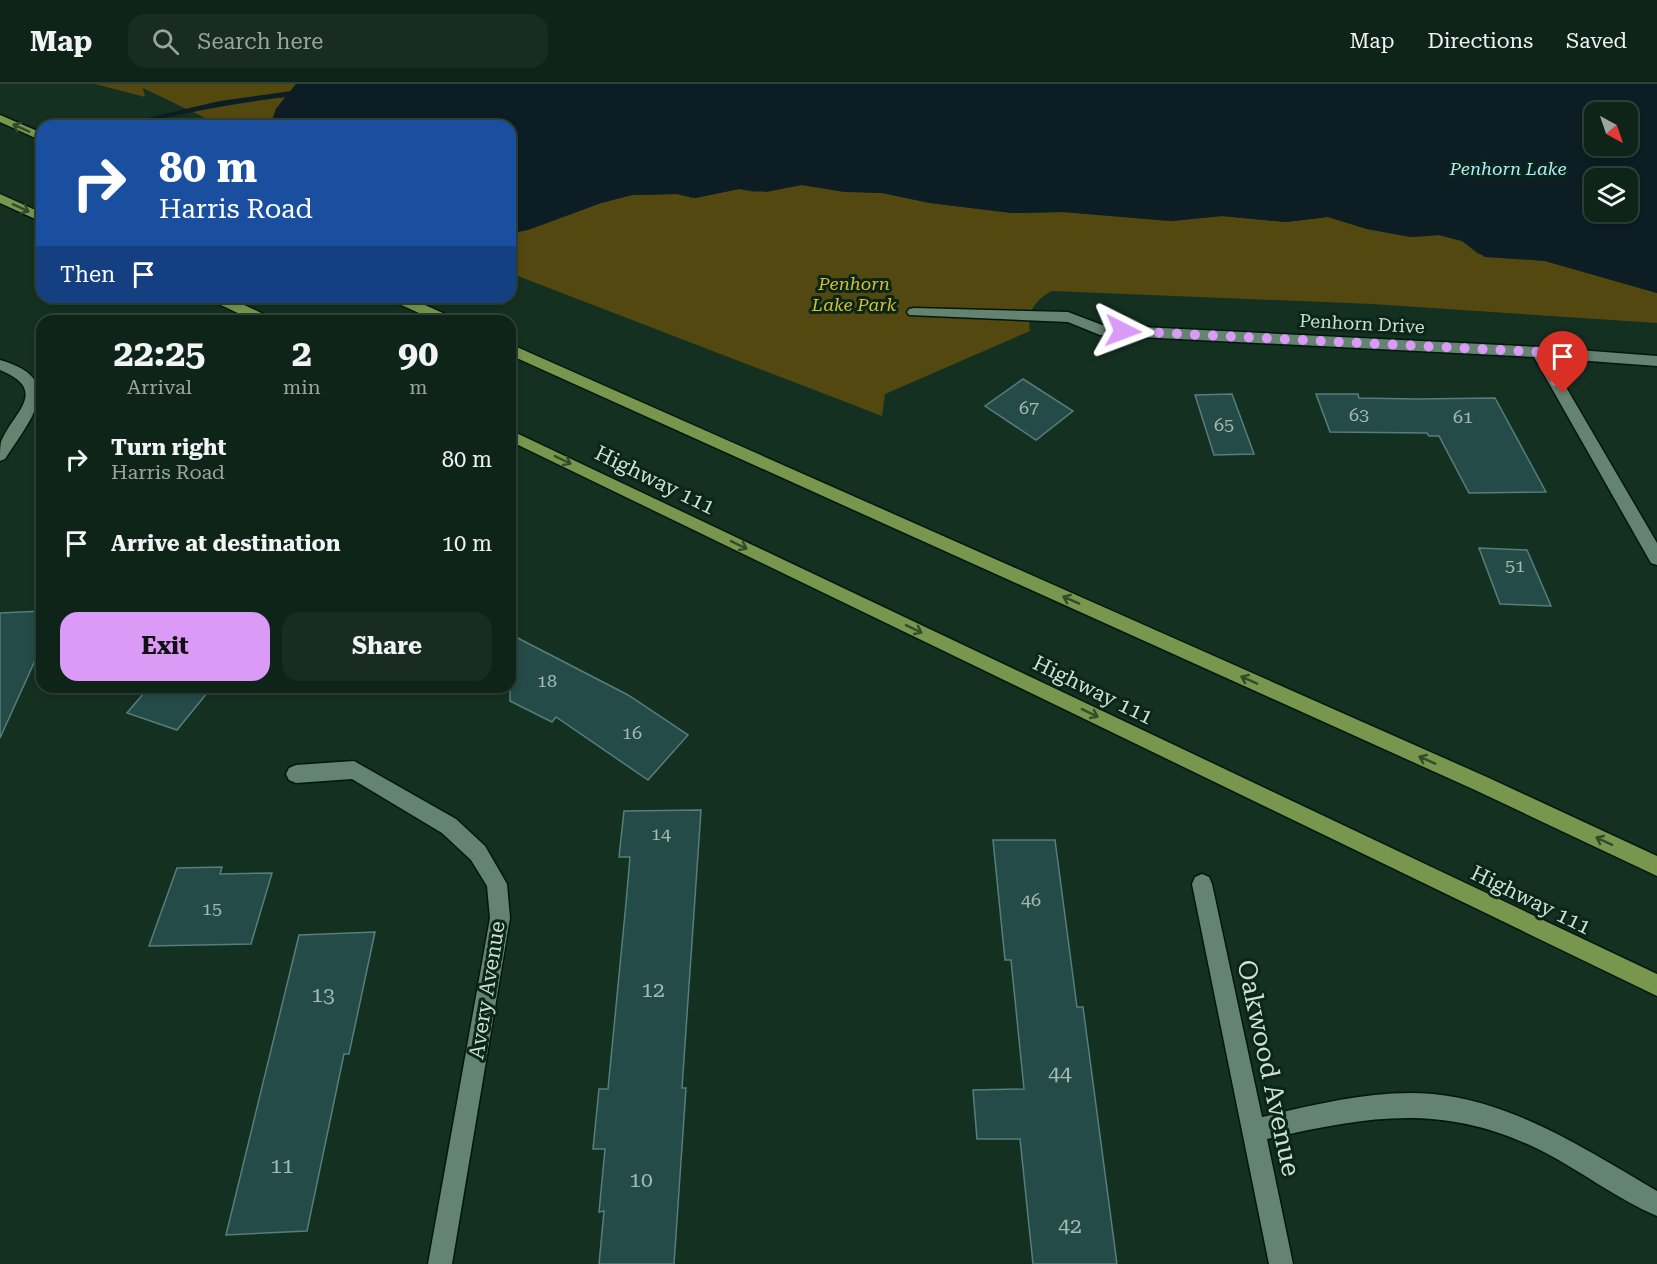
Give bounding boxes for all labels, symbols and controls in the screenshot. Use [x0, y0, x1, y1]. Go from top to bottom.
search box [128, 14, 548, 68]
text: Map [30, 25, 92, 58]
icon: search [149, 25, 182, 58]
text: Search here [197, 29, 323, 54]
text: Map [1350, 29, 1394, 53]
text: Directions [1427, 29, 1533, 53]
text: Saved [1566, 29, 1627, 53]
north arrow [1584, 102, 1638, 156]
map controls [1584, 102, 1638, 222]
one-way arrow [12, 121, 30, 132]
text: 80 m [159, 143, 257, 192]
icon: right [60, 144, 138, 222]
water label: Penhorn Lake [1448, 158, 1567, 179]
button: layers [1584, 168, 1638, 222]
text: Harris Road [159, 193, 313, 225]
one-way arrow [11, 203, 30, 214]
icon: arrive [127, 258, 160, 291]
text: Then [60, 262, 115, 287]
park label: Penhorn Lake Park [811, 273, 896, 315]
position arrow [1091, 299, 1155, 363]
street label: Penhorn Drive [1299, 310, 1425, 337]
pin [1537, 331, 1588, 393]
text: 22:25 [114, 333, 205, 375]
text: 2 [292, 333, 312, 375]
text: 90 [398, 333, 438, 375]
icon: arrive [1546, 340, 1579, 373]
text: Arrival [127, 375, 192, 399]
text: min [283, 375, 321, 399]
text: m [409, 375, 427, 399]
house number: 67 [1019, 397, 1039, 418]
house number: 63 [1349, 404, 1369, 425]
house number: 61 [1453, 406, 1473, 427]
house number: 65 [1214, 414, 1234, 435]
text: Turn right [111, 435, 226, 460]
street label: Highway 111 [591, 441, 719, 519]
icon: right [60, 443, 93, 476]
text: 80 m [442, 447, 492, 472]
one-way arrow [553, 455, 571, 467]
text: Harris Road [111, 460, 225, 484]
icon: arrive [60, 527, 93, 560]
text: Arrive at destination [111, 531, 340, 556]
text: 10 m [442, 531, 492, 556]
one-way arrow [729, 539, 747, 551]
house number: 51 [1505, 555, 1525, 576]
one-way arrow [1062, 594, 1080, 605]
button: Exit [60, 612, 270, 681]
button: Share [282, 612, 492, 681]
one-way arrow [905, 623, 923, 635]
street label: Highway 111 [1029, 651, 1157, 729]
house number: 18 [537, 670, 557, 691]
one-way arrow [1240, 674, 1259, 685]
one-way arrow [1081, 708, 1099, 720]
house number: 16 [622, 722, 642, 743]
one-way arrow [1418, 754, 1436, 765]
house number: 14 [651, 823, 671, 844]
one-way arrow [1595, 835, 1613, 846]
street label: Highway 111 [1467, 861, 1595, 939]
house number: 46 [1021, 889, 1041, 910]
house number: 15 [202, 898, 222, 919]
street label: Avery Avenue [464, 919, 510, 1061]
street label: Oakwood Avenue [1231, 957, 1307, 1179]
house number: 12 [641, 978, 665, 1002]
house number: 13 [311, 983, 335, 1007]
house number: 44 [1048, 1062, 1072, 1086]
house number: 11 [270, 1154, 294, 1178]
house number: 10 [629, 1168, 653, 1192]
house number: 42 [1058, 1214, 1082, 1238]

